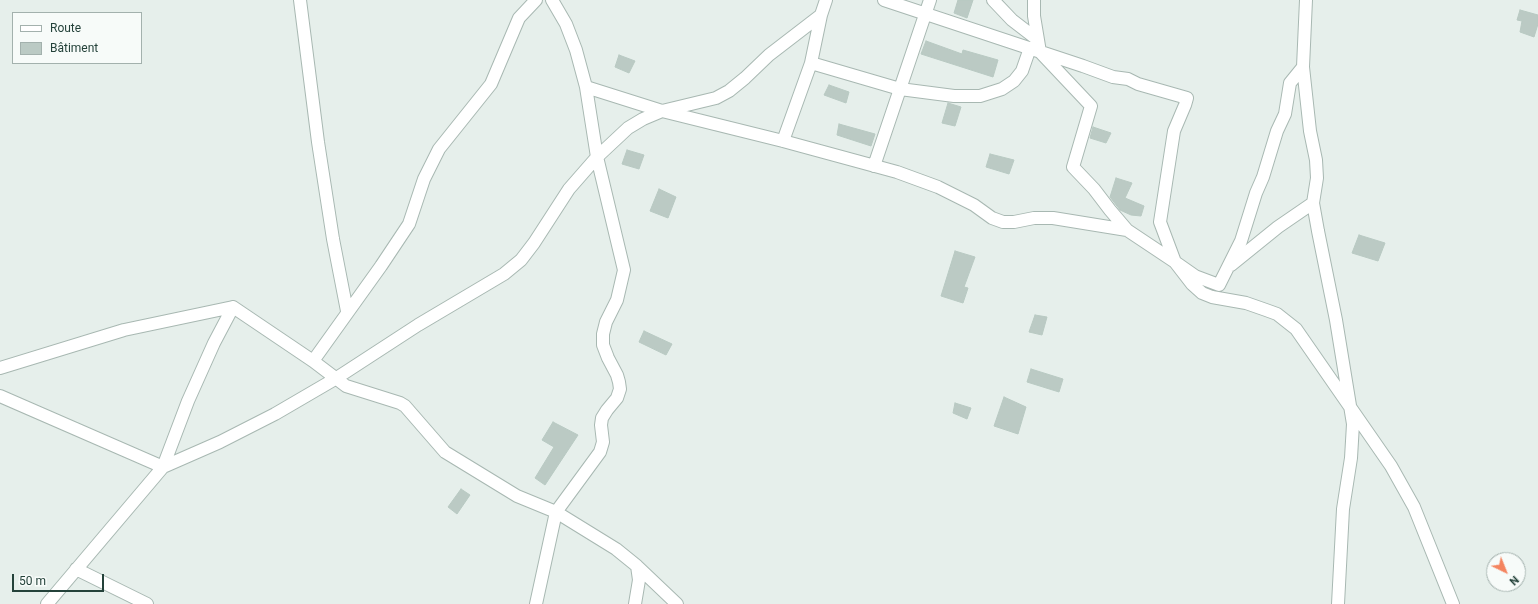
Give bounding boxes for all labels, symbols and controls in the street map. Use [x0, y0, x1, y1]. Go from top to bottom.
legend [12, 12, 142, 64]
text: Route [50, 21, 81, 35]
text: Bâtiment [50, 41, 98, 55]
north arrow [1486, 552, 1526, 592]
scale bar [14, 566, 106, 592]
text: N [1507, 573, 1521, 588]
text: 50 m [19, 574, 46, 588]

